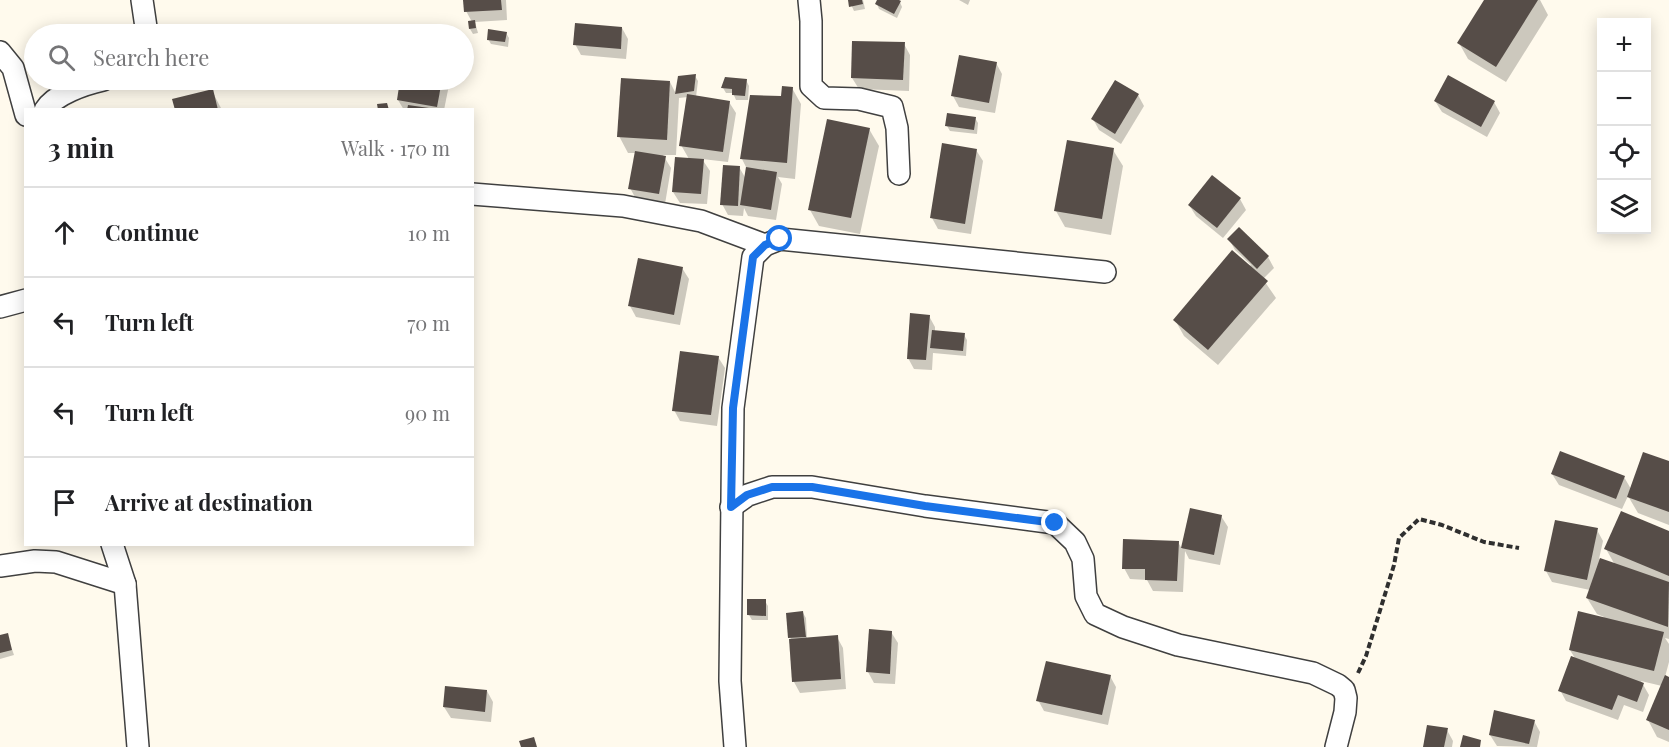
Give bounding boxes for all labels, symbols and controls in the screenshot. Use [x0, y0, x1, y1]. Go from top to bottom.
map controls [1597, 18, 1651, 234]
button: + [1597, 18, 1651, 72]
search box [24, 24, 474, 90]
icon: search [45, 41, 78, 74]
text: Search here [93, 42, 209, 72]
button: − [1597, 72, 1651, 126]
button: locate [1597, 126, 1651, 180]
text: 3 min [48, 130, 114, 165]
text: Walk · 170 m [341, 134, 450, 161]
button: layers [1597, 180, 1651, 234]
icon: ahead [48, 216, 81, 249]
text: Continue [105, 217, 199, 247]
text: 10 m [408, 219, 450, 246]
route start [766, 225, 792, 251]
icon: left [48, 306, 81, 339]
text: Turn left [105, 307, 194, 337]
text: 70 m [407, 309, 450, 336]
icon: left [48, 396, 81, 429]
text: Turn left [105, 397, 194, 427]
text: 90 m [405, 399, 450, 426]
icon: arrive [48, 486, 81, 519]
text: Arrive at destination [105, 487, 313, 517]
route end [1041, 509, 1067, 535]

